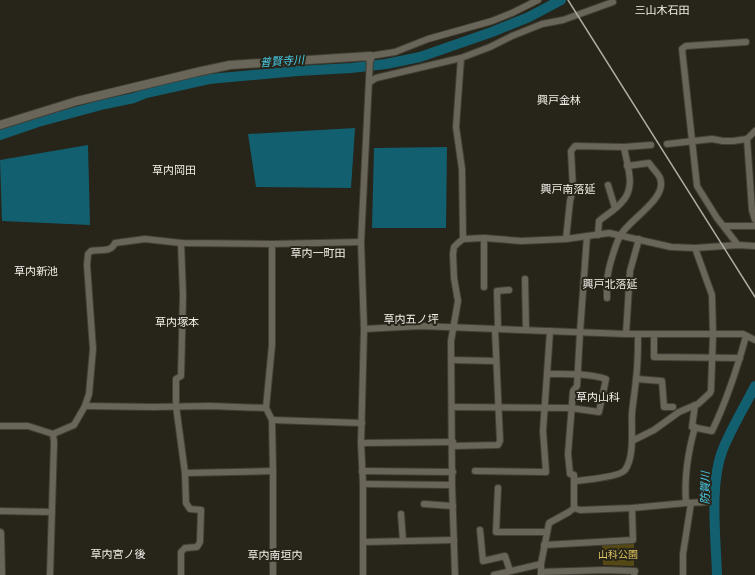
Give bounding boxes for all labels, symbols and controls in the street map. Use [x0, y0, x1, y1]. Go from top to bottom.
district label: 三山木石田 [635, 3, 690, 17]
water label: 普賢寺川 [260, 52, 305, 70]
district label: 興戸金林 [537, 93, 581, 107]
district label: 草内岡田 [152, 163, 196, 177]
district label: 興戸南落延 [541, 182, 596, 196]
district label: 草内一町田 [291, 246, 346, 260]
district label: 草内新池 [14, 264, 58, 278]
district label: 興戸北落延 [583, 277, 638, 291]
district label: 草内五ノ坪 [384, 312, 439, 326]
district label: 草内塚本 [155, 315, 199, 329]
district label: 草内山科 [576, 390, 620, 404]
water label: 防賀川 [698, 470, 712, 505]
district label: 草内宮ノ後 [91, 547, 146, 561]
district label: 草内南垣内 [248, 548, 303, 562]
park label: 山科公園 [598, 548, 638, 561]

